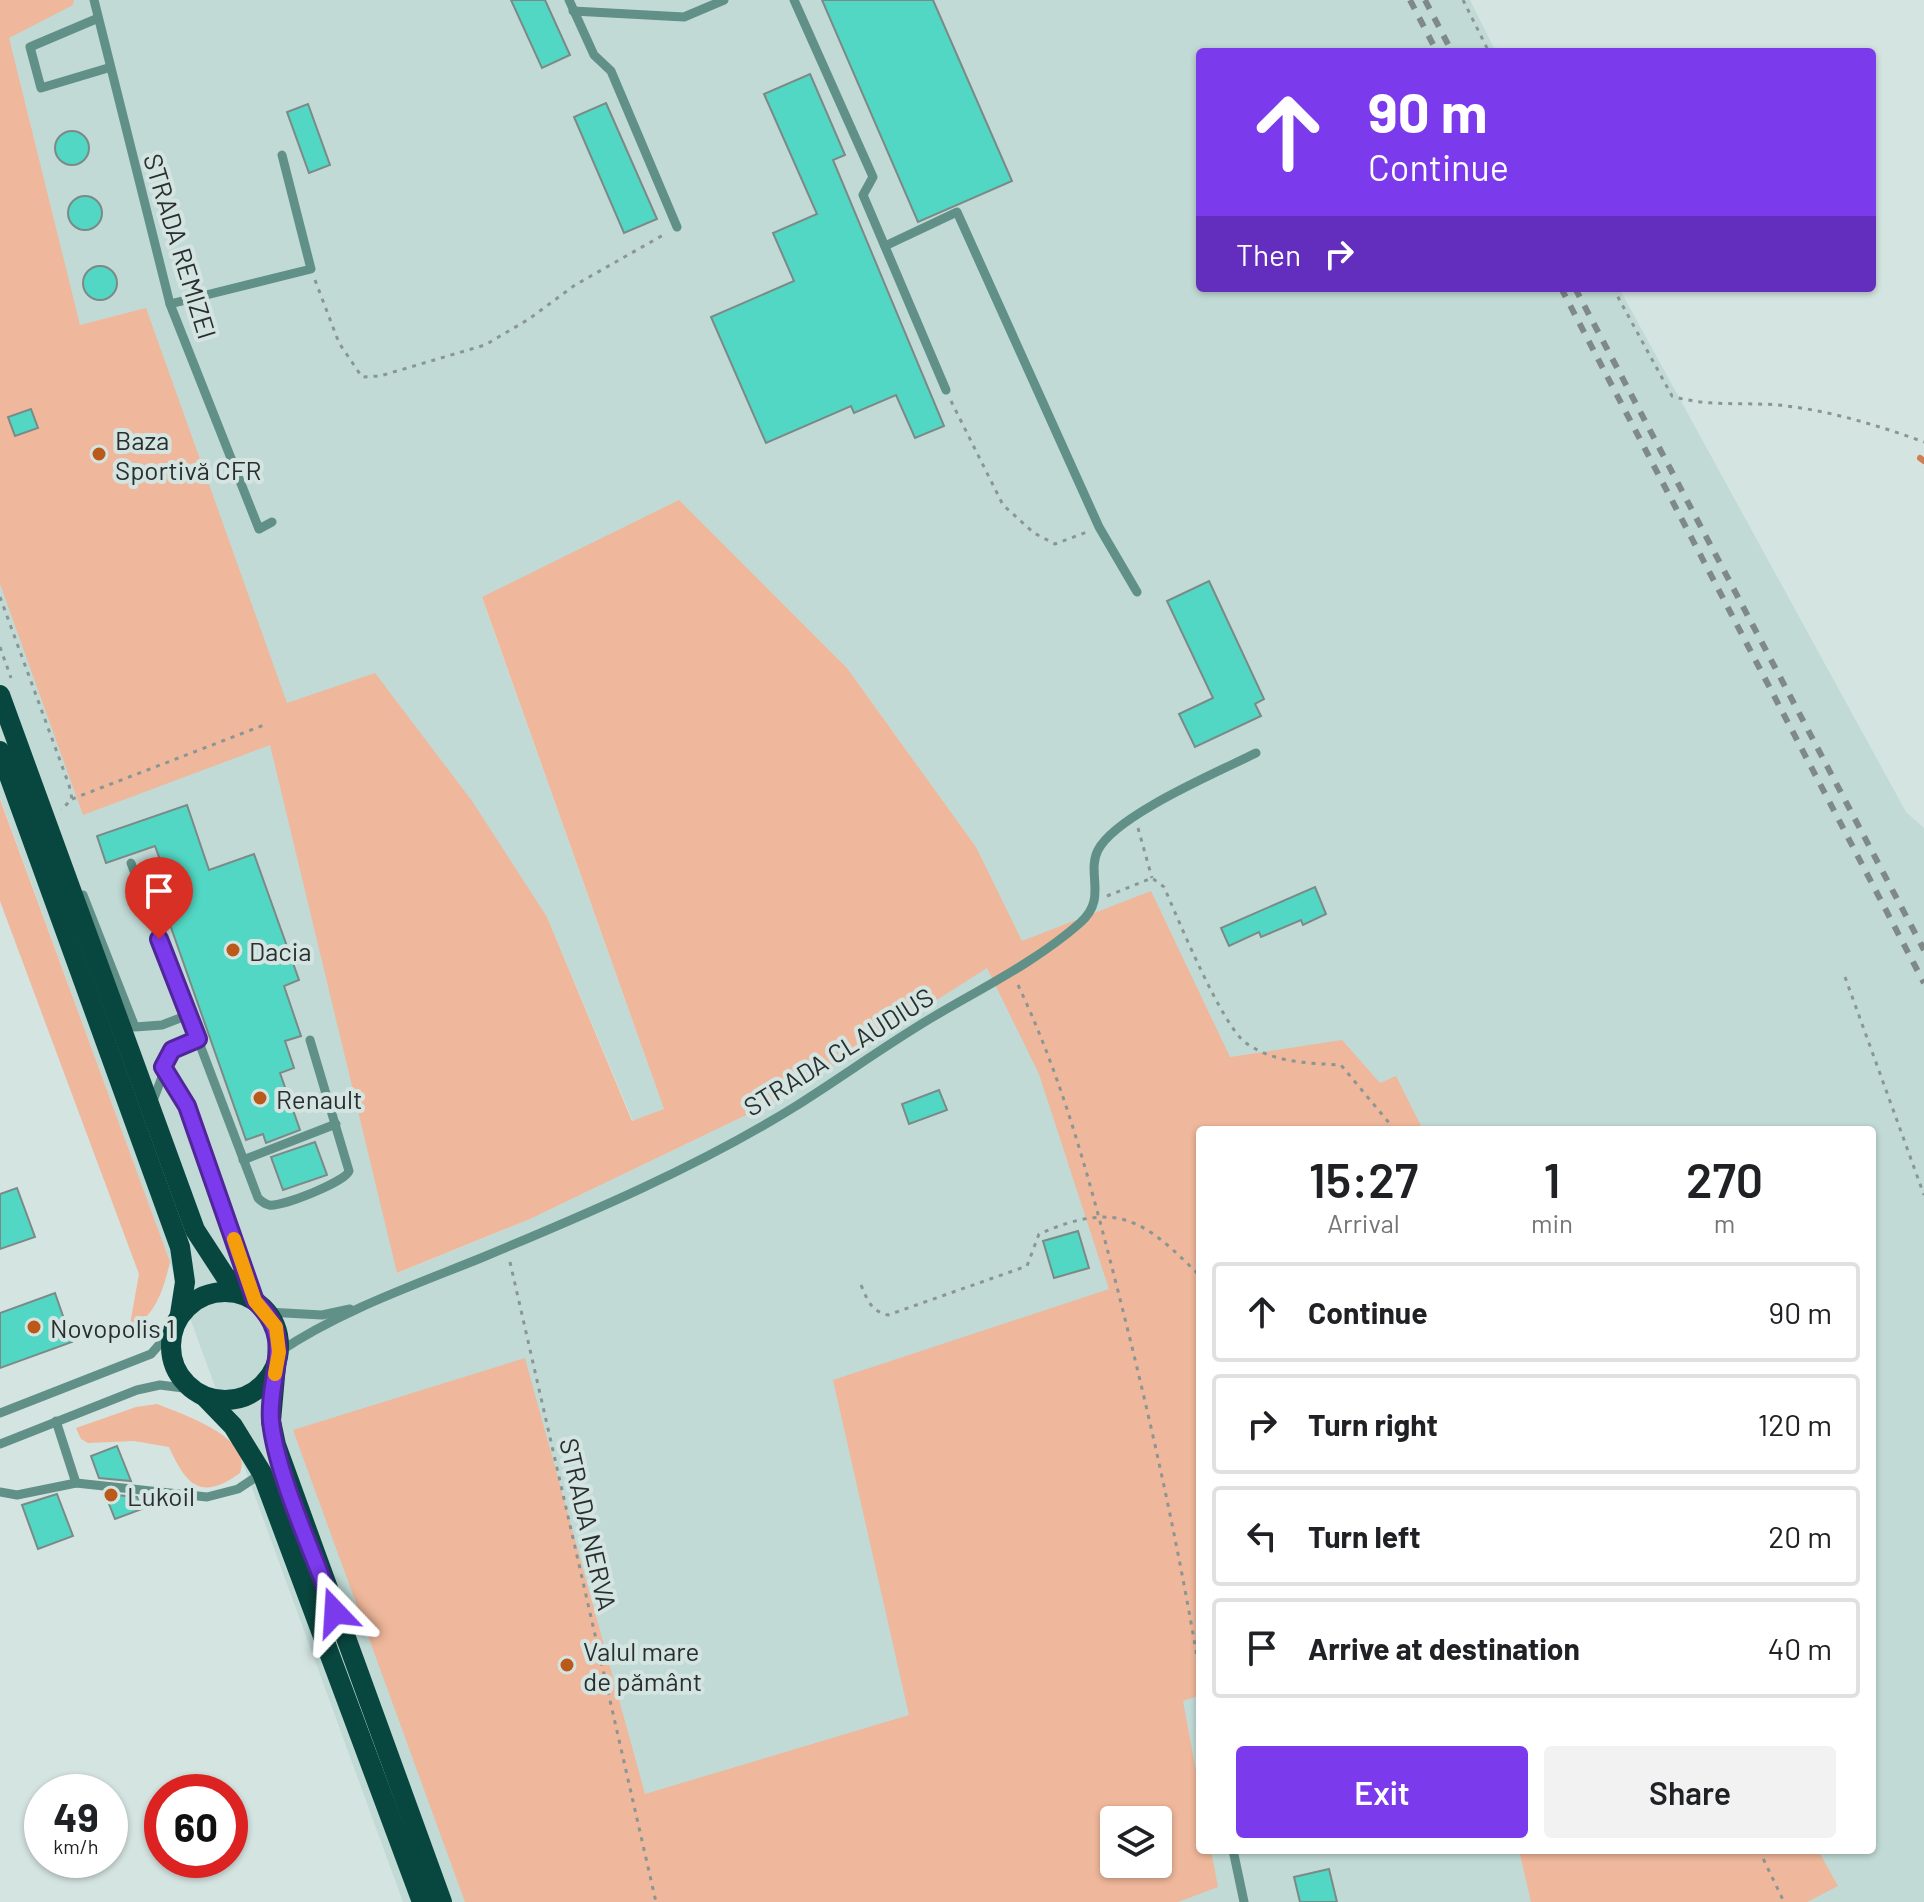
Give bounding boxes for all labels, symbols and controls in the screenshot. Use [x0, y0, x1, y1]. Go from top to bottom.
text: 90 m [1368, 77, 1488, 144]
icon: ahead [1236, 80, 1340, 184]
text: Continue [1368, 145, 1509, 188]
street label: STRADA REMIZEI [138, 150, 224, 342]
icon: right [1317, 232, 1361, 276]
text: Then [1236, 236, 1301, 272]
place label: Baza Sportivă CFR [115, 424, 261, 485]
marker: Baza Sportivă CFR [90, 445, 108, 463]
pin [125, 857, 193, 939]
icon: arrive [137, 869, 181, 913]
place label: Dacia [249, 935, 312, 966]
marker: Dacia [224, 941, 242, 959]
street label: STRADA CLAUDIUS [738, 980, 938, 1122]
place label: Renault [276, 1083, 362, 1114]
marker: Renault [251, 1089, 269, 1107]
text: 15:27 [1309, 1150, 1418, 1208]
text: 1 [1544, 1150, 1561, 1208]
text: 270 [1686, 1150, 1763, 1208]
text: Arrival [1327, 1207, 1400, 1238]
text: min [1531, 1207, 1573, 1238]
text: m [1714, 1207, 1735, 1238]
icon: ahead [1240, 1290, 1284, 1334]
text: Continue [1308, 1294, 1428, 1330]
text: 90 m [1769, 1294, 1832, 1330]
place label: Novopolis 1 [50, 1312, 175, 1343]
marker: Novopolis 1 [25, 1318, 43, 1336]
icon: right [1240, 1402, 1284, 1446]
text: Turn right [1308, 1406, 1438, 1442]
text: 120 m [1758, 1406, 1832, 1442]
street label: STRADA NERVA [554, 1435, 624, 1613]
place label: Lukoil [127, 1480, 195, 1511]
marker: Lukoil [102, 1486, 120, 1504]
icon: left [1240, 1514, 1284, 1558]
text: Turn left [1308, 1518, 1421, 1554]
text: 20 m [1768, 1518, 1832, 1554]
position arrow [293, 1570, 377, 1654]
icon: arrive [1240, 1626, 1284, 1670]
text: Arrive at destination [1308, 1630, 1580, 1666]
text: 40 m [1768, 1630, 1832, 1666]
place label: Valul mare de pământ [583, 1635, 702, 1696]
marker: Valul mare de pământ [558, 1656, 576, 1674]
button: Exit [1236, 1746, 1528, 1838]
button: Share [1544, 1746, 1836, 1838]
speed limit sign: 60 [144, 1774, 248, 1878]
text: 49 [53, 1792, 99, 1840]
map controls [1100, 1806, 1172, 1878]
button: layers [1100, 1806, 1172, 1878]
text: km/h [53, 1834, 99, 1858]

